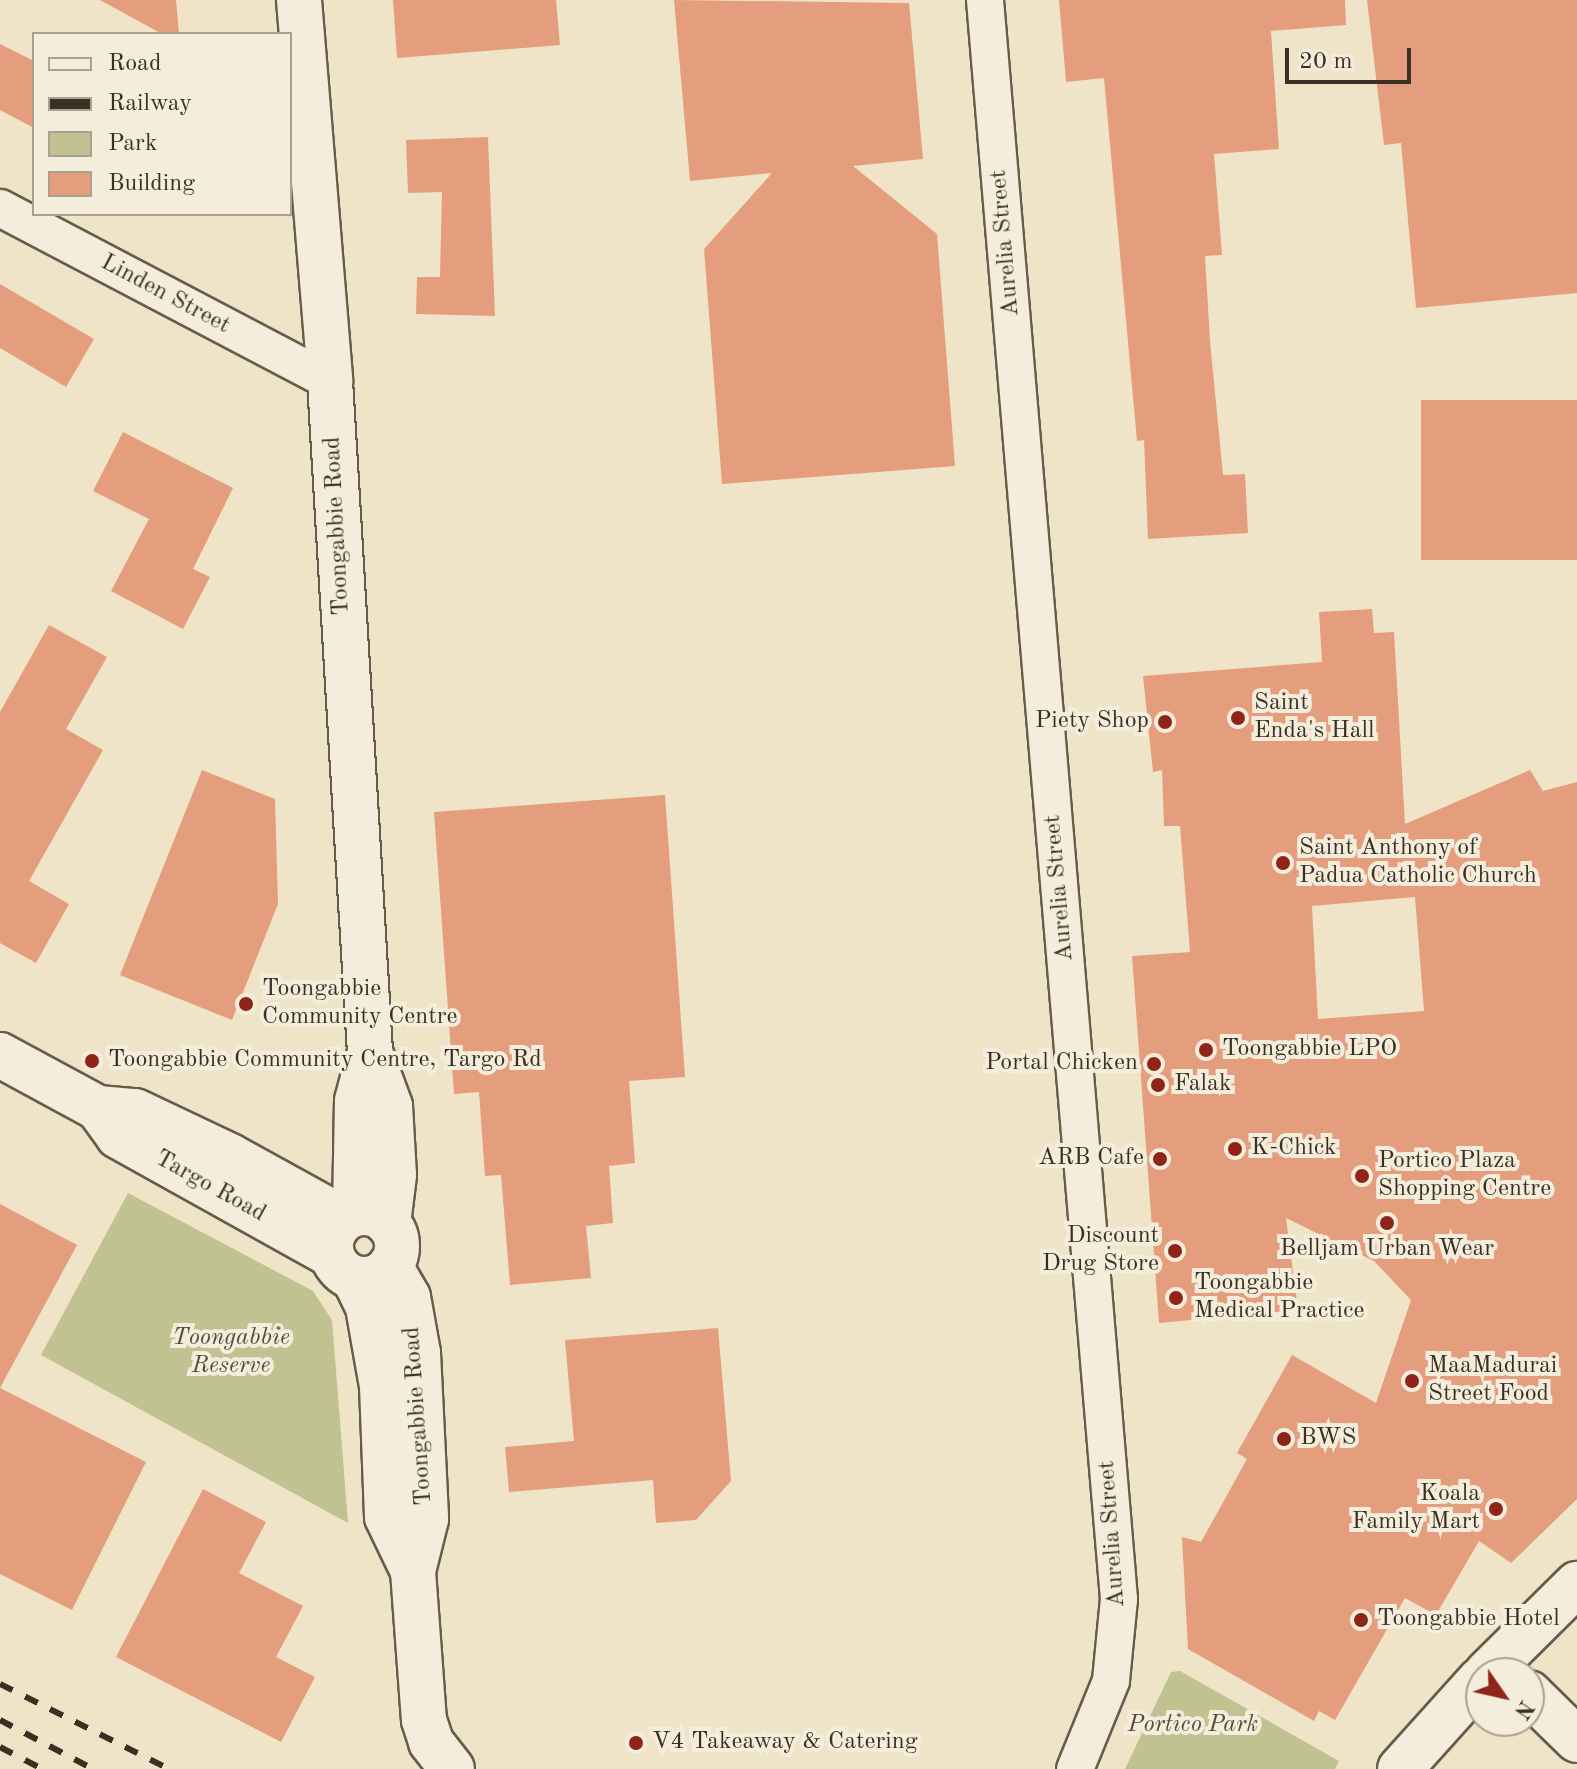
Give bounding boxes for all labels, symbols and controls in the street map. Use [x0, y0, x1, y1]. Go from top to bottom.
legend [32, 32, 292, 216]
scale bar [1289, 32, 1415, 82]
text: 20 m [1299, 50, 1353, 74]
text: Road [108, 52, 161, 76]
text: Railway [108, 92, 192, 116]
text: Park [108, 132, 157, 156]
street label: Aurelia Street [985, 168, 1027, 318]
text: Building [108, 172, 195, 196]
street label: Linden Street [95, 249, 235, 341]
street label: Toongabbie Road [319, 436, 357, 616]
place label: Saint Enda's Hall [1254, 690, 1375, 746]
place label: Piety Shop [1035, 708, 1149, 736]
marker: Saint Enda's Hall [1229, 709, 1247, 727]
marker: Piety Shop [1156, 713, 1174, 731]
street label: Aurelia Street [1039, 813, 1081, 963]
place label: Saint Anthony of Padua Catholic Church [1299, 835, 1537, 891]
marker: Saint Anthony of Padua Catholic Church [1274, 854, 1292, 872]
place label: Toongabbie Community Centre [262, 976, 458, 1032]
marker: Toongabbie Community Centre [237, 995, 255, 1013]
place label: Toongabbie LPO [1222, 1036, 1397, 1064]
marker: Toongabbie LPO [1197, 1041, 1215, 1059]
place label: Toongabbie Community Centre, Targo Rd [108, 1047, 542, 1075]
place label: Portal Chicken [985, 1050, 1138, 1078]
marker: Toongabbie Community Centre, Targo Rd [83, 1052, 101, 1070]
marker: Portal Chicken [1145, 1055, 1163, 1073]
place label: Falak [1174, 1071, 1231, 1099]
marker: Falak [1149, 1076, 1167, 1094]
place label: K-Chick [1251, 1135, 1337, 1163]
marker: K-Chick [1226, 1140, 1244, 1158]
street label: Targo Road [149, 1145, 271, 1229]
place label: ARB Cafe [1038, 1145, 1144, 1173]
place label: Portico Plaza Shopping Centre [1378, 1148, 1551, 1204]
marker: ARB Cafe [1151, 1150, 1169, 1168]
marker: Portico Plaza Shopping Centre [1353, 1167, 1371, 1185]
marker: Belljam Urban Wear [1378, 1214, 1396, 1232]
place label: Discount Drug Store [1042, 1223, 1159, 1279]
place label: Belljam Urban Wear [1280, 1236, 1494, 1264]
marker: Discount Drug Store [1166, 1242, 1184, 1260]
place label: Toongabbie Medical Practice [1194, 1270, 1365, 1326]
marker: Toongabbie Medical Practice [1165, 1287, 1187, 1309]
park label: Toongabbie Reserve [172, 1325, 290, 1381]
street label: Toongabbie Road [398, 1326, 440, 1506]
place label: MaaMadurai Street Food [1428, 1353, 1557, 1409]
marker: MaaMadurai Street Food [1403, 1372, 1421, 1390]
place label: BWS [1300, 1425, 1356, 1453]
marker: BWS [1275, 1430, 1293, 1448]
street label: Aurelia Street [1094, 1460, 1132, 1608]
place label: Koala Family Mart [1352, 1481, 1480, 1537]
marker: Koala Family Mart [1487, 1500, 1505, 1518]
place label: Toongabbie Hotel [1377, 1606, 1560, 1634]
marker: Toongabbie Hotel [1352, 1611, 1370, 1629]
north arrow [1465, 1657, 1545, 1737]
text: N [1509, 1696, 1537, 1722]
park label: Portico Park [1128, 1712, 1258, 1740]
place label: V4 Takeaway & Catering [652, 1729, 918, 1757]
marker: V4 Takeaway & Catering [627, 1734, 645, 1752]

